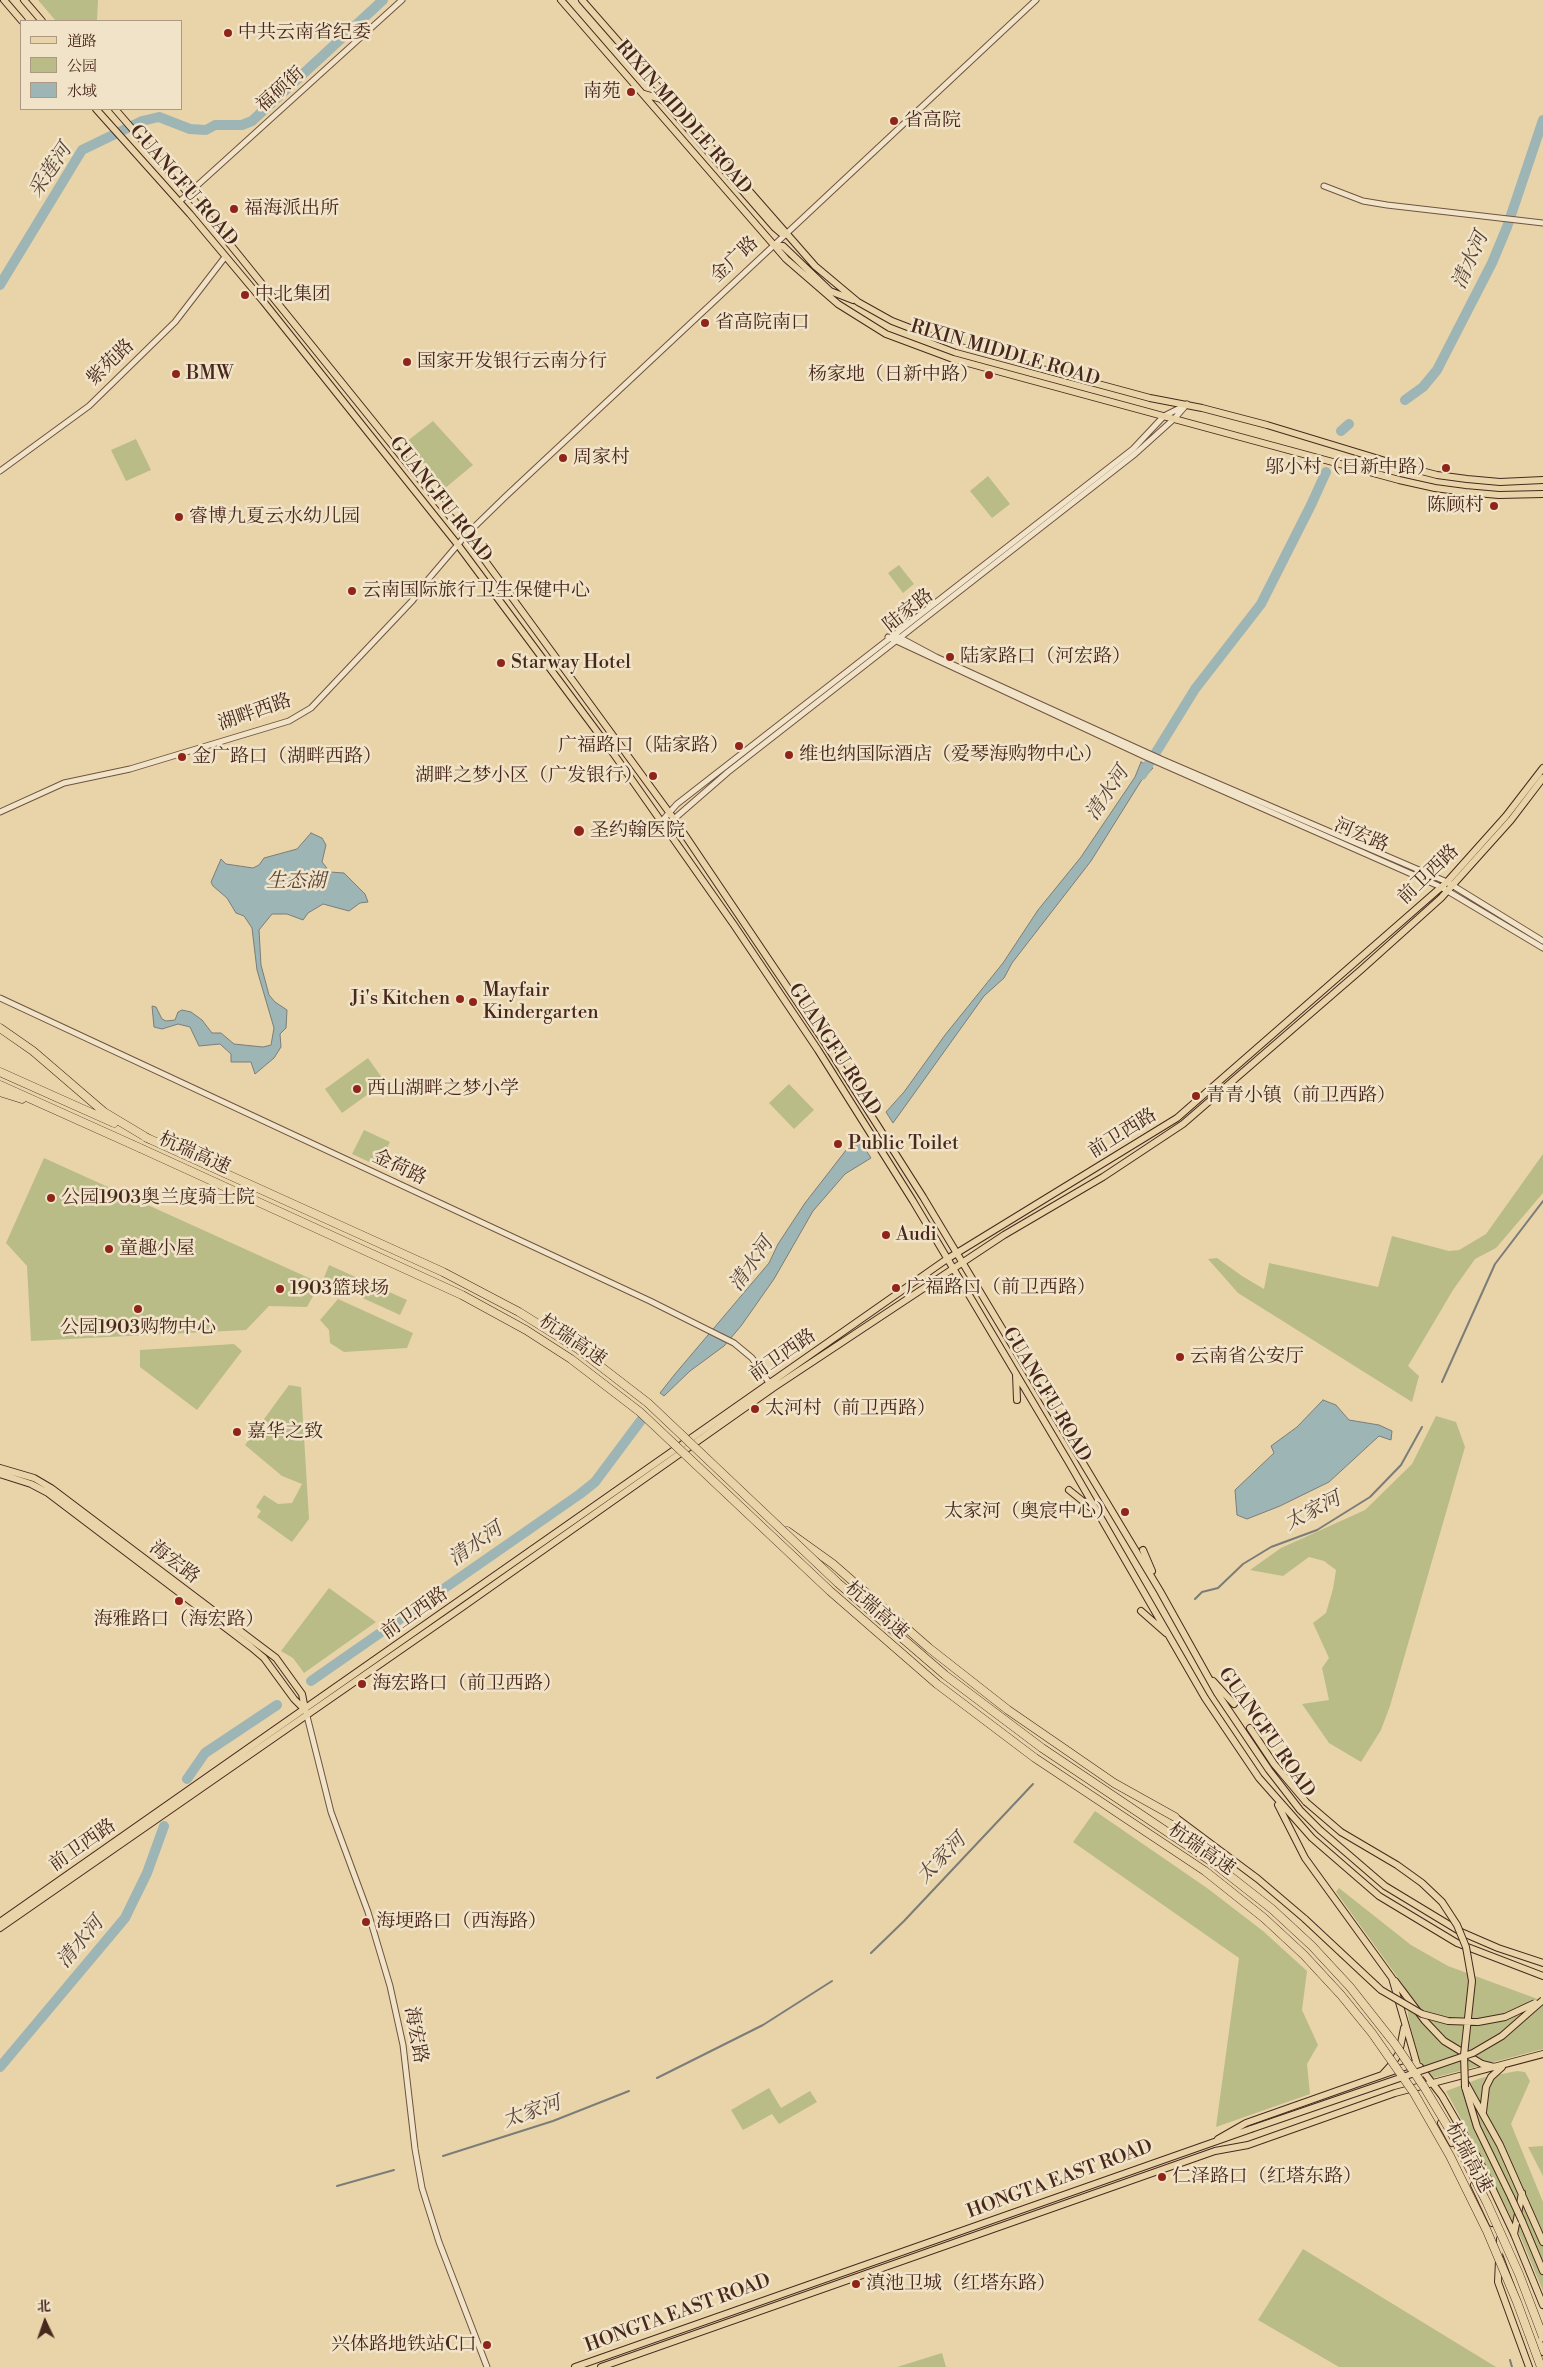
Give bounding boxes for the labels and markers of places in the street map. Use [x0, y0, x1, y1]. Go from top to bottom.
place label: 中共云南省纪委 [238, 22, 371, 44]
marker: 中共云南省纪委 [222, 27, 234, 39]
place label: 南苑 [583, 81, 621, 103]
marker: 南苑 [625, 86, 637, 98]
place label: 省高院 [904, 110, 961, 132]
marker: 省高院 [888, 115, 900, 127]
place label: 福海派出所 [244, 198, 339, 220]
marker: 福海派出所 [228, 203, 240, 215]
place label: 中北集团 [255, 284, 331, 306]
marker: 中北集团 [239, 289, 251, 301]
place label: 省高院南口 [715, 312, 810, 334]
marker: 省高院南口 [699, 317, 711, 329]
place label: 国家开发银行云南分行 [417, 351, 607, 373]
marker: 国家开发银行云南分行 [401, 356, 413, 368]
place label: BMW [186, 363, 233, 385]
place label: 杨家地（日新中路） [808, 364, 979, 386]
marker: BMW [170, 368, 182, 380]
marker: 杨家地（日新中路） [983, 369, 995, 381]
place label: 周家村 [573, 447, 630, 469]
marker: 周家村 [557, 452, 569, 464]
place label: 邬小村（日新中路） [1265, 457, 1436, 479]
marker: 邬小村（日新中路） [1440, 462, 1452, 474]
place label: 陈顾村 [1427, 495, 1484, 517]
marker: 陈顾村 [1488, 500, 1500, 512]
place label: 睿博九夏云水幼儿园 [189, 506, 360, 528]
marker: 睿博九夏云水幼儿园 [173, 511, 185, 523]
place label: 云南国际旅行卫生保健中心 [362, 580, 590, 602]
marker: 云南国际旅行卫生保健中心 [346, 585, 358, 597]
place label: 陆家路口（河宏路） [960, 646, 1131, 668]
marker: 陆家路口（河宏路） [944, 651, 956, 663]
place label: Starway Hotel [511, 652, 631, 674]
marker: Starway Hotel [495, 657, 507, 669]
place label: 广福路口（陆家路） [558, 735, 729, 757]
marker: 广福路口（陆家路） [733, 740, 745, 752]
place label: 维也纳国际酒店（爱琴海购物中心） [799, 744, 1103, 766]
place label: 金广路口（湖畔西路） [192, 746, 382, 768]
marker: 维也纳国际酒店（爱琴海购物中心） [783, 749, 795, 761]
marker: 金广路口（湖畔西路） [176, 751, 188, 763]
place label: 湖畔之梦小区（广发银行） [415, 765, 643, 787]
marker: 湖畔之梦小区（广发银行） [647, 770, 659, 782]
place label: 圣约翰医院 [590, 820, 685, 842]
marker: 圣约翰医院 [572, 824, 586, 838]
place label: Mayfair Kindergarten [483, 980, 599, 1024]
place label: Ji's Kitchen [350, 988, 450, 1010]
marker: Ji's Kitchen [454, 993, 466, 1005]
marker: Mayfair Kindergarten [467, 996, 479, 1008]
place label: 西山湖畔之梦小学 [367, 1078, 519, 1100]
marker: 西山湖畔之梦小学 [351, 1083, 363, 1095]
place label: 青青小镇（前卫西路） [1206, 1085, 1396, 1107]
marker: 青青小镇（前卫西路） [1190, 1090, 1202, 1102]
place label: Public Toilet [848, 1133, 959, 1155]
marker: Public Toilet [832, 1138, 844, 1150]
place label: 公园1903奥兰度骑士院 [61, 1187, 255, 1209]
marker: 公园1903奥兰度骑士院 [45, 1192, 57, 1204]
place label: Audi [896, 1224, 937, 1246]
marker: Audi [880, 1229, 892, 1241]
place label: 童趣小屋 [119, 1238, 195, 1260]
marker: 童趣小屋 [103, 1243, 115, 1255]
place label: 广福路口（前卫西路） [906, 1277, 1096, 1299]
place label: 1903篮球场 [290, 1278, 389, 1300]
marker: 广福路口（前卫西路） [890, 1282, 902, 1294]
marker: 1903篮球场 [274, 1283, 286, 1295]
marker: 公园1903购物中心 [132, 1303, 144, 1315]
place label: 公园1903购物中心 [60, 1317, 216, 1339]
place label: 云南省公安厅 [1190, 1346, 1304, 1368]
marker: 云南省公安厅 [1174, 1351, 1186, 1363]
place label: 太河村（前卫西路） [765, 1398, 936, 1420]
marker: 太河村（前卫西路） [749, 1403, 761, 1415]
place label: 嘉华之致 [247, 1421, 323, 1443]
marker: 嘉华之致 [231, 1426, 243, 1438]
place label: 太家河（奥宸中心） [944, 1501, 1115, 1523]
marker: 太家河（奥宸中心） [1119, 1506, 1131, 1518]
marker: 海雅路口（海宏路） [173, 1595, 185, 1607]
place label: 海雅路口（海宏路） [94, 1609, 264, 1631]
place label: 海宏路口（前卫西路） [372, 1673, 562, 1695]
marker: 海宏路口（前卫西路） [356, 1678, 368, 1690]
place label: 海埂路口（西海路） [376, 1911, 547, 1933]
marker: 海埂路口（西海路） [360, 1916, 372, 1928]
place label: 仁泽路口（红塔东路） [1172, 2166, 1362, 2188]
marker: 仁泽路口（红塔东路） [1156, 2171, 1168, 2183]
place label: 滇池卫城（红塔东路） [866, 2273, 1056, 2295]
marker: 滇池卫城（红塔东路） [850, 2278, 862, 2290]
place label: 兴体路地铁站C口 [331, 2334, 477, 2356]
marker: 兴体路地铁站C口 [481, 2339, 493, 2351]

